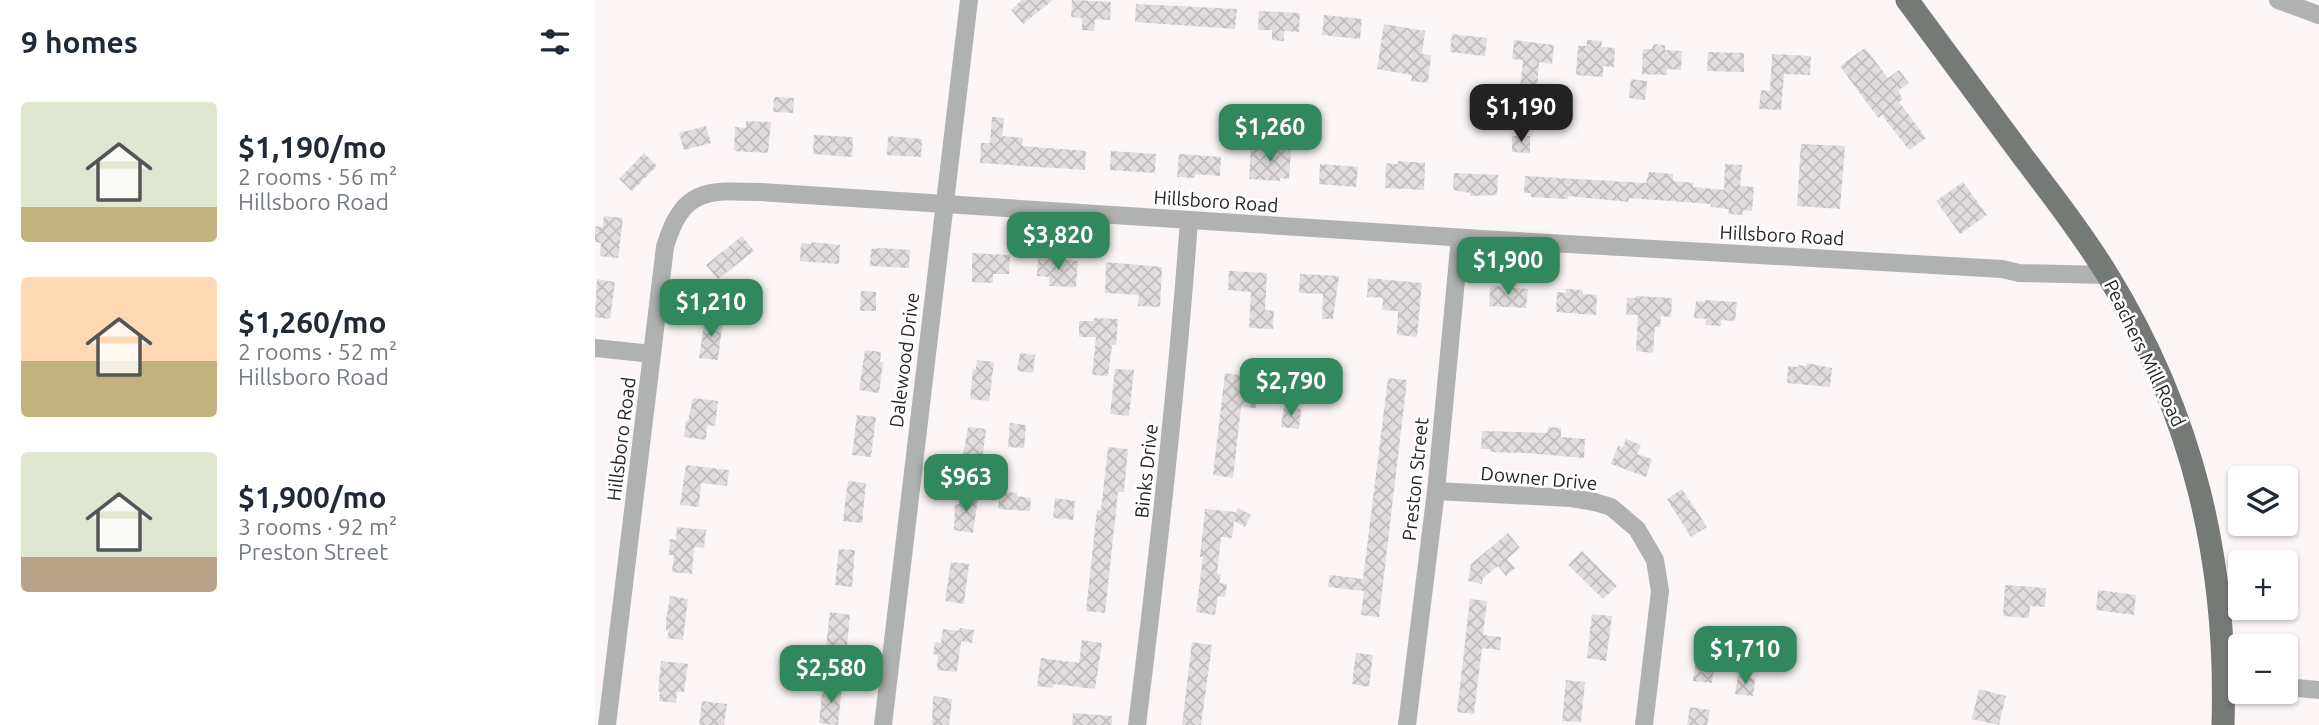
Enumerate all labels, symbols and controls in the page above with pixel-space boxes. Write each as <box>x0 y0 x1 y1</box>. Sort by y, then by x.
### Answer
icon: filters <box>536 23 574 61</box>
text: 9 homes <box>21 25 138 59</box>
pin: $1,190 <box>1464 85 1578 144</box>
text: $1,190 <box>1486 94 1556 119</box>
pin: $1,260 <box>1213 104 1327 164</box>
text: $1,260 <box>1235 114 1305 139</box>
icon: home <box>77 130 161 214</box>
text: $1,190/mo <box>238 130 387 164</box>
text: 2 rooms · 56 m² <box>238 164 397 189</box>
street label: Hillsboro Road <box>1153 186 1279 216</box>
text: Hillsboro Road <box>238 189 389 214</box>
pin: $3,820 <box>1001 212 1115 272</box>
street label: Hillsboro Road <box>1719 221 1845 249</box>
text: $3,820 <box>1023 222 1093 247</box>
pin: $1,900 <box>1451 238 1565 297</box>
text: $1,900 <box>1473 247 1543 272</box>
street label: Peachers Mill Road <box>2100 276 2190 430</box>
pin: $1,210 <box>654 280 768 339</box>
text: $1,210 <box>676 289 746 314</box>
street label: Dalewood Drive <box>885 291 923 429</box>
icon: home <box>77 305 161 389</box>
text: $1,260/mo <box>238 305 387 339</box>
text: 2 rooms · 52 m² <box>238 339 397 364</box>
pin: $2,790 <box>1234 358 1348 418</box>
text: Hillsboro Road <box>238 364 389 389</box>
text: $2,790 <box>1256 368 1326 393</box>
street label: Hillsboro Road <box>602 376 640 502</box>
street label: Preston Street <box>1398 416 1432 542</box>
street label: Binks Drive <box>1130 423 1162 519</box>
pin: $963 <box>925 454 1007 514</box>
street label: Downer Drive <box>1480 462 1598 494</box>
text: $963 <box>940 464 992 489</box>
map controls <box>2228 466 2298 704</box>
button: layers <box>2228 466 2298 536</box>
icon: home <box>77 480 161 564</box>
text: $1,900/mo <box>238 480 387 514</box>
text: 3 rooms · 92 m² <box>238 514 397 539</box>
text: Preston Street <box>238 539 388 564</box>
button: + <box>2228 550 2298 620</box>
pin: $1,710 <box>1688 626 1802 686</box>
button: − <box>2228 634 2298 704</box>
text: $1,710 <box>1710 636 1780 661</box>
pin: $2,580 <box>774 646 888 705</box>
text: $2,580 <box>796 655 866 680</box>

